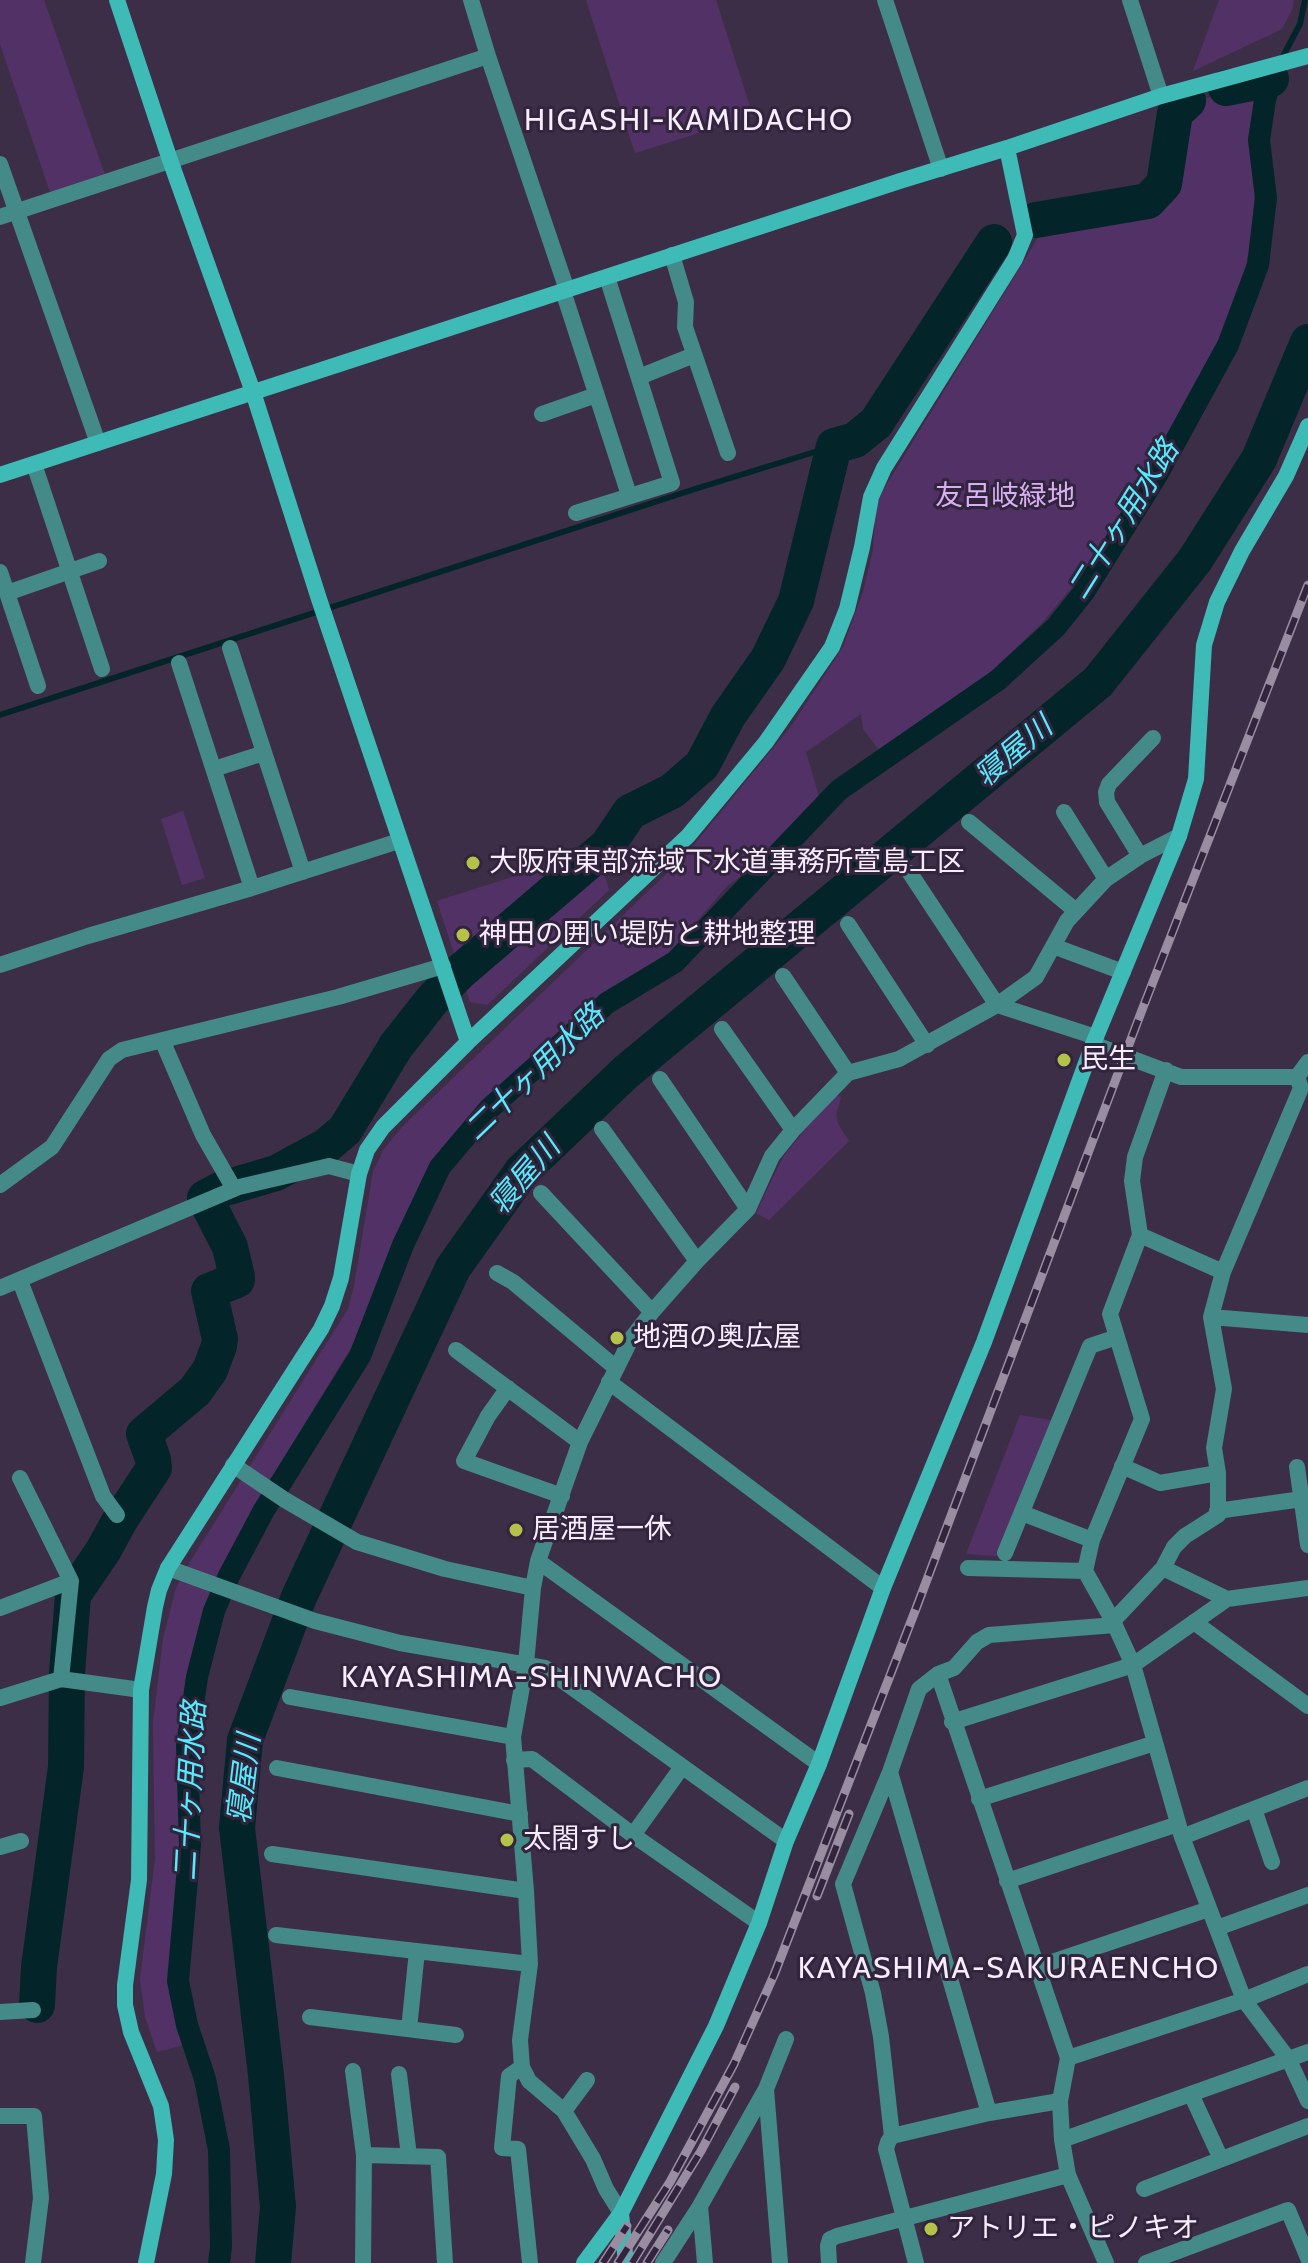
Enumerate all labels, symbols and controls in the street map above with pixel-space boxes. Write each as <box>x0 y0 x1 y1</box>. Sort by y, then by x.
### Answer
district label: HIGASHI-KAMIDACHO <box>524 103 854 139</box>
water label: 二十ヶ用水路 <box>1061 434 1187 606</box>
park label: 友呂岐緑地 <box>935 480 1075 514</box>
water label: 寝屋川 <box>968 709 1060 795</box>
place label: 大阪府東部流域下水道事務所萱島工区 <box>489 846 965 880</box>
marker: 大阪府東部流域下水道事務所萱島工区 <box>464 854 482 872</box>
place label: 神田の囲い堤防と耕地整理 <box>479 918 815 952</box>
marker: 神田の囲い堤防と耕地整理 <box>454 926 472 944</box>
water label: 二十ヶ用水路 <box>458 998 612 1148</box>
place label: 民生 <box>1080 1043 1136 1077</box>
marker: 民生 <box>1055 1051 1073 1069</box>
water label: 寝屋川 <box>482 1130 568 1222</box>
place label: 地酒の奥広屋 <box>633 1321 801 1355</box>
marker: 地酒の奥広屋 <box>608 1329 626 1347</box>
place label: 居酒屋一休 <box>532 1513 672 1547</box>
marker: 居酒屋一休 <box>507 1521 525 1539</box>
district label: KAYASHIMA-SHINWACHO <box>341 1660 723 1696</box>
water label: 二十ヶ用水路 <box>168 1700 214 1882</box>
water label: 寝屋川 <box>222 1732 268 1826</box>
place label: 太閤すし <box>523 1823 635 1857</box>
marker: 太閤すし <box>498 1831 516 1849</box>
district label: KAYASHIMA-SAKURAENCHO <box>798 1951 1220 1987</box>
place label: アトリエ・ピノキオ <box>947 2212 1199 2246</box>
marker: アトリエ・ピノキオ <box>922 2220 940 2238</box>

